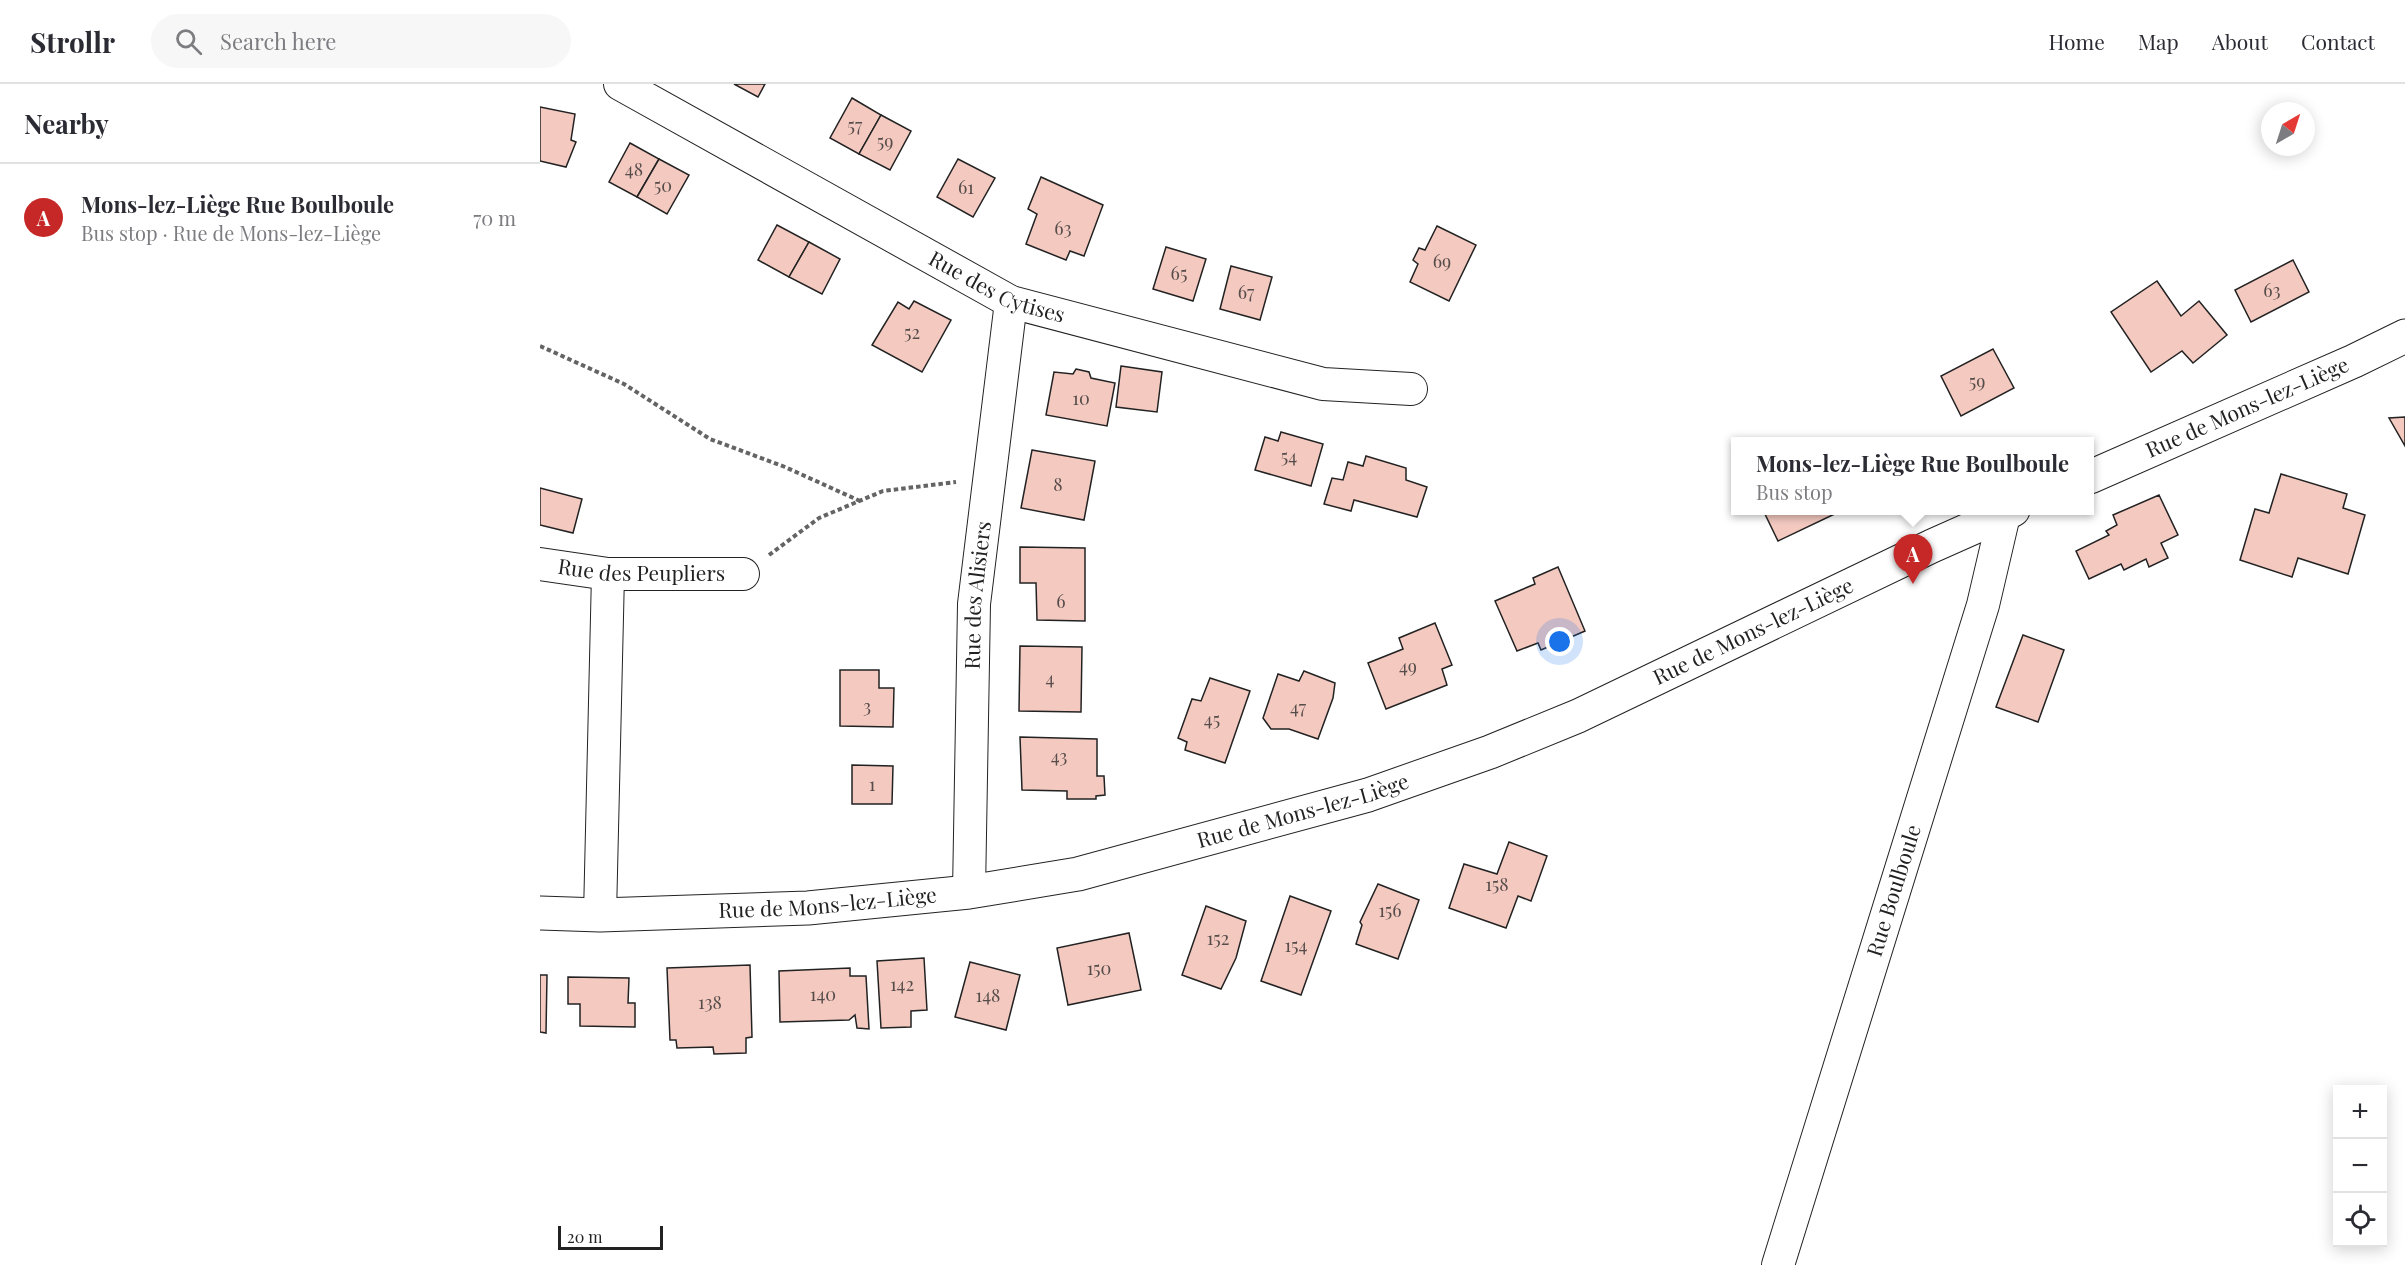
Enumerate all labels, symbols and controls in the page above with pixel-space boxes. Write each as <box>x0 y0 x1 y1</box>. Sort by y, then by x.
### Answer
search box <box>151 14 571 68</box>
text: Strollr <box>30 23 115 60</box>
icon: search <box>172 25 205 58</box>
text: Search here <box>220 26 336 56</box>
text: Home <box>2049 27 2105 55</box>
text: Map <box>2138 27 2179 55</box>
text: About <box>2212 27 2268 55</box>
text: Contact <box>2301 27 2375 55</box>
north arrow <box>2261 102 2315 156</box>
text: Nearby <box>24 106 109 141</box>
house number: 57 <box>848 113 863 137</box>
house number: 59 <box>877 129 893 153</box>
house number: 48 <box>625 157 643 181</box>
house number: 50 <box>654 173 672 197</box>
house number: 61 <box>958 175 974 199</box>
text: Mons-lez-Liège Rue Boulboule <box>81 189 394 219</box>
text: A <box>37 204 50 231</box>
text: 70 m <box>473 204 516 231</box>
house number: 63 <box>1054 216 1072 240</box>
text: Bus stop · Rue de Mons-lez-Liège <box>81 219 381 246</box>
street label: Rue des Cytises <box>925 243 1068 328</box>
house number: 69 <box>1433 249 1451 273</box>
house number: 65 <box>1171 261 1187 285</box>
house number: 63 <box>2263 278 2281 302</box>
house number: 67 <box>1238 280 1255 304</box>
house number: 52 <box>904 320 920 344</box>
street label: Rue de Mons-lez-Liège <box>2141 349 2353 463</box>
house number: 59 <box>1969 369 1985 393</box>
house number: 10 <box>1072 386 1090 410</box>
popup <box>1731 437 2094 515</box>
house number: 54 <box>1281 444 1297 468</box>
text: Mons-lez-Liège Rue Boulboule <box>1756 448 2069 478</box>
house number: 8 <box>1053 472 1063 496</box>
text: Bus stop <box>1756 478 1833 505</box>
street label: Rue des Alisiers <box>957 519 996 670</box>
pin: A <box>1894 534 1932 584</box>
street label: Rue des Peupliers <box>556 551 725 586</box>
street label: Rue de Mons-lez-Liège <box>1648 570 1857 690</box>
house number: 6 <box>1056 589 1066 613</box>
your location <box>1545 627 1574 656</box>
house number: 49 <box>1399 654 1417 678</box>
house number: 4 <box>1046 666 1055 690</box>
house number: 3 <box>863 694 871 718</box>
house number: 47 <box>1290 695 1307 719</box>
house number: 45 <box>1204 707 1220 731</box>
house number: 43 <box>1051 744 1067 768</box>
street label: Rue de Mons-lez-Liège <box>1194 766 1412 853</box>
house number: 1 <box>869 772 876 796</box>
street label: Rue Boulboule <box>1859 821 1926 959</box>
house number: 158 <box>1485 872 1509 896</box>
street label: Rue de Mons-lez-Liège <box>718 879 938 923</box>
house number: 156 <box>1378 898 1402 922</box>
house number: 152 <box>1207 926 1229 950</box>
house number: 154 <box>1285 933 1308 957</box>
house number: 150 <box>1087 956 1111 980</box>
house number: 142 <box>890 972 914 996</box>
house number: 140 <box>810 982 836 1006</box>
house number: 148 <box>976 983 1000 1007</box>
house number: 138 <box>698 990 722 1014</box>
map controls <box>2333 1085 2387 1247</box>
button: + <box>2333 1085 2387 1139</box>
button: − <box>2333 1139 2387 1193</box>
button: locate <box>2333 1193 2387 1247</box>
scale bar <box>558 1223 663 1250</box>
text: 20 m <box>567 1226 602 1247</box>

